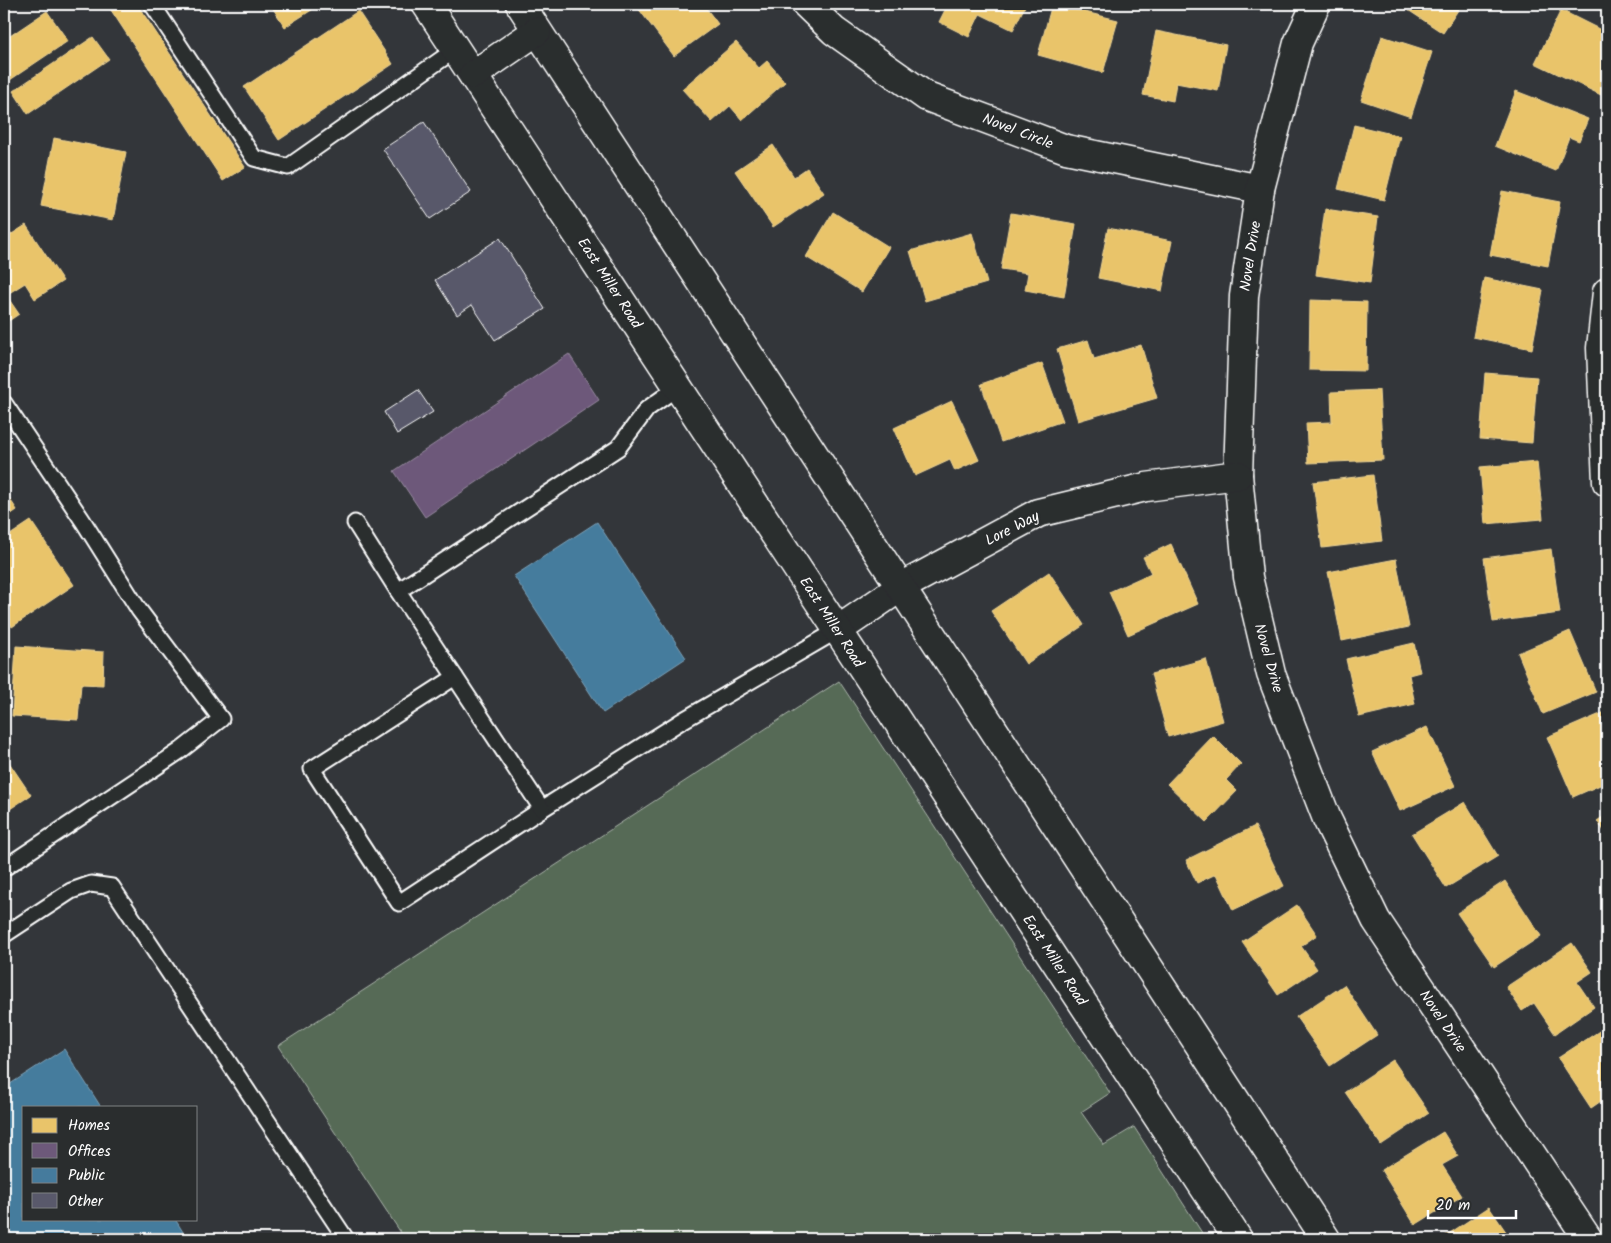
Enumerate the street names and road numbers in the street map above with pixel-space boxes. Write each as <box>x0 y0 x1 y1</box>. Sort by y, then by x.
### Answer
street label: Novel Circle <box>979 107 1057 157</box>
street label: Novel Drive <box>1234 219 1268 293</box>
street label: East Miller Road <box>571 233 648 334</box>
street label: Lore Way <box>981 504 1045 553</box>
street label: East Miller Road <box>793 572 870 673</box>
street label: Novel Drive <box>1247 621 1289 696</box>
street label: East Miller Road <box>1016 910 1093 1011</box>
street label: Novel Drive <box>1412 985 1472 1058</box>

